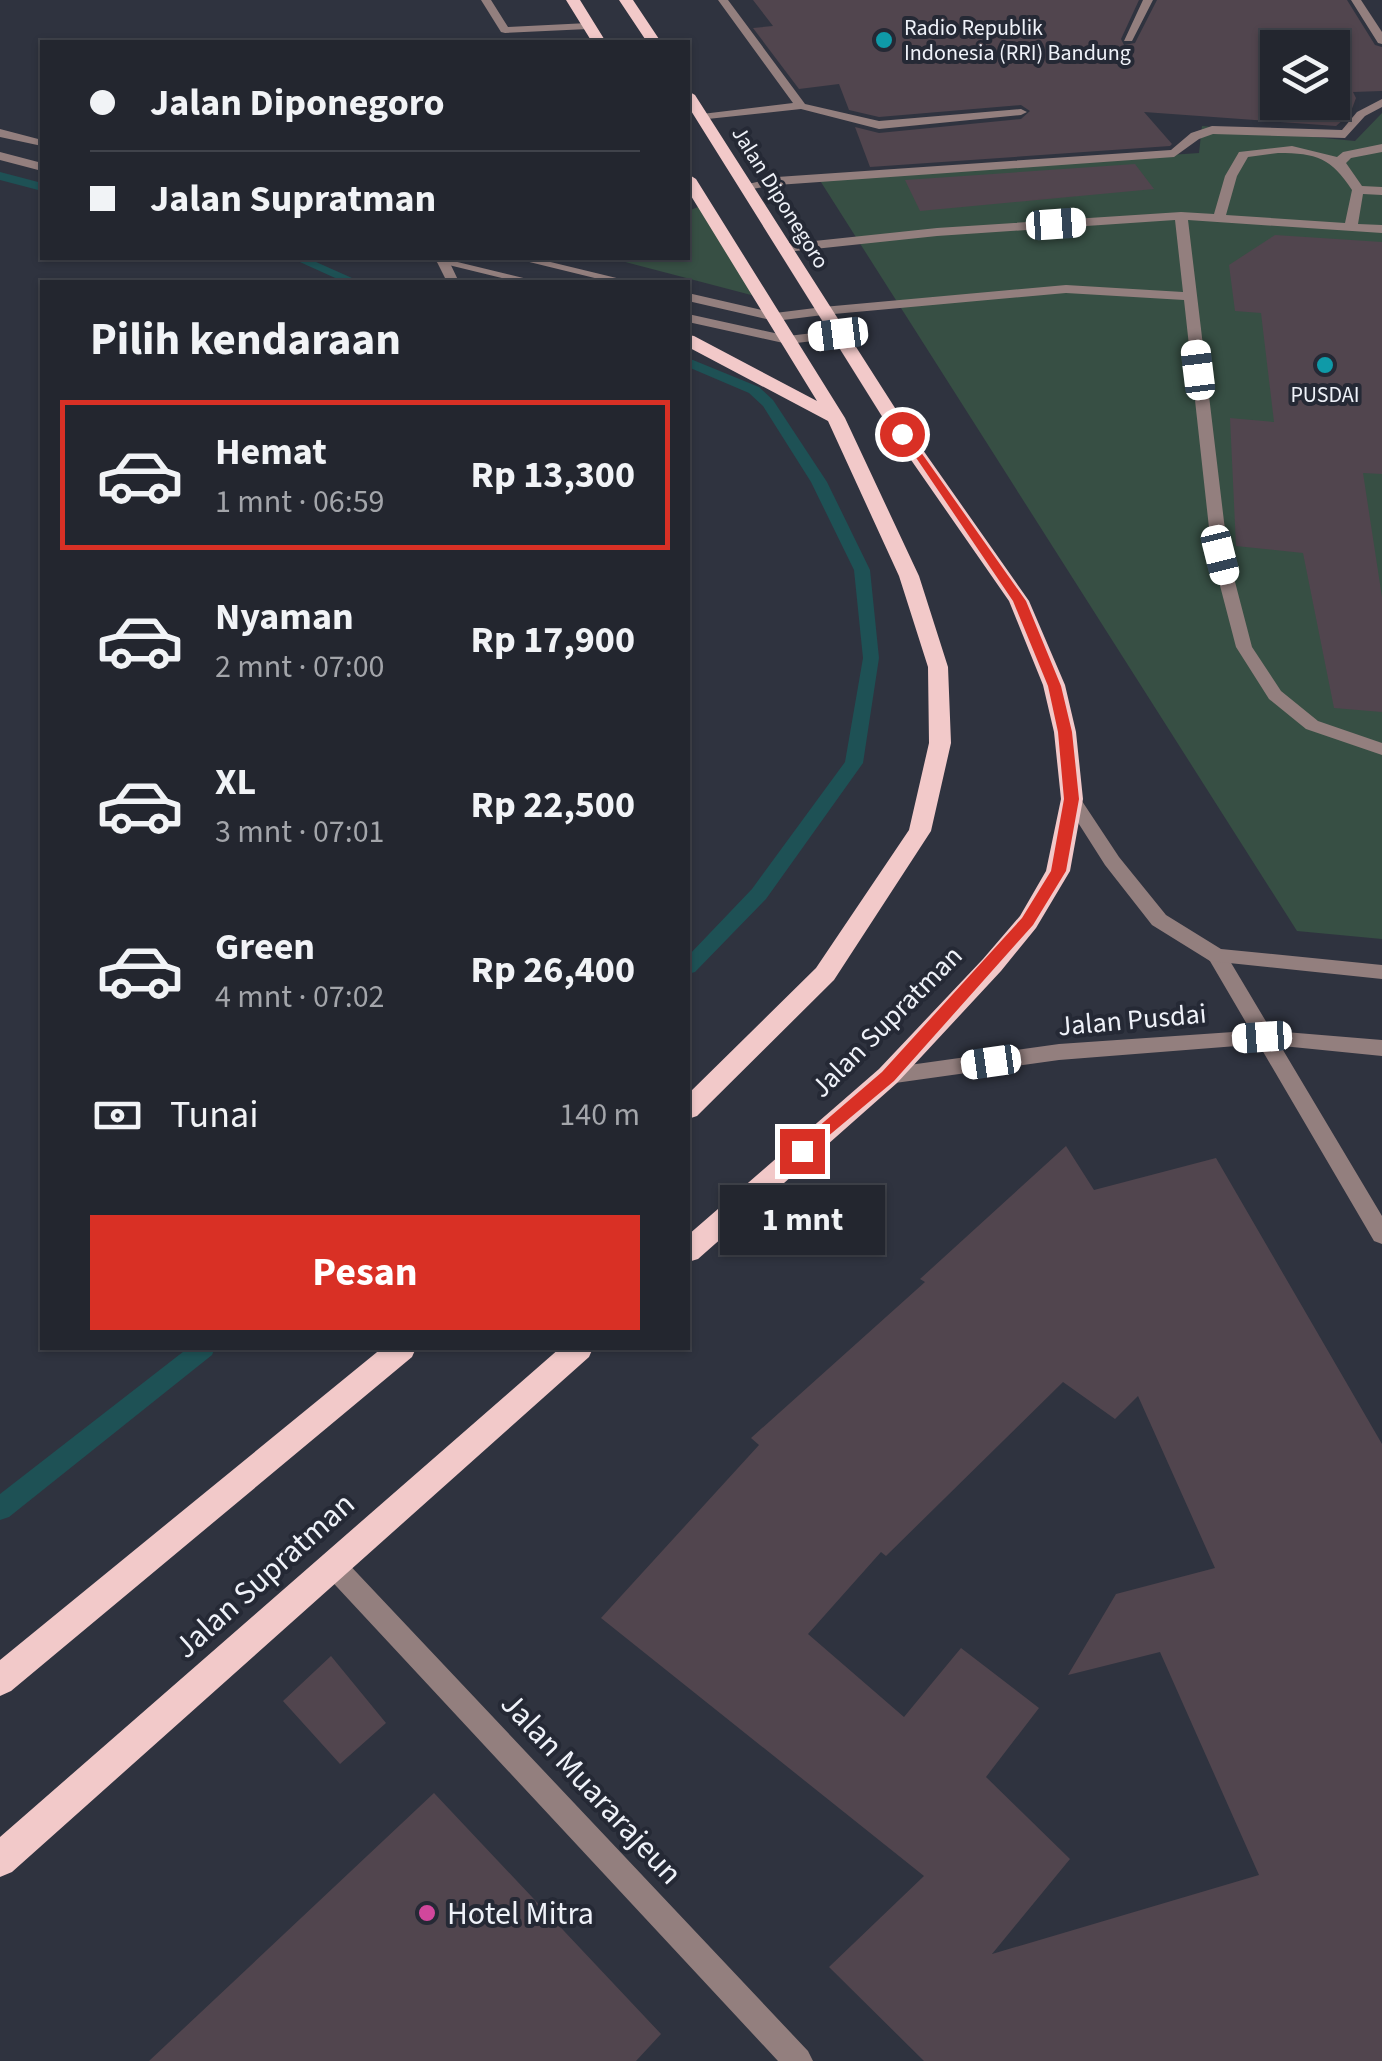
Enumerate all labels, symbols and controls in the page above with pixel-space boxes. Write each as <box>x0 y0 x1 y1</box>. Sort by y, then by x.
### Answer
place label: Radio Republik Indonesia (RRI) Bandung <box>904 12 1131 69</box>
marker: Radio Republik Indonesia (RRI) Bandung <box>873 29 895 51</box>
map controls <box>1260 30 1350 120</box>
button: layers <box>1260 30 1350 120</box>
text: Jalan Diponegoro <box>150 76 445 130</box>
street label: Jalan Diponegoro <box>723 120 837 275</box>
text: Jalan Supratman <box>150 172 436 226</box>
car <box>1025 207 1087 241</box>
text: Pilih kendaraan <box>90 308 401 372</box>
car <box>806 315 870 353</box>
car <box>1179 338 1217 402</box>
marker: PUSDAI <box>1314 354 1336 376</box>
place label: PUSDAI <box>1290 379 1360 411</box>
route start <box>880 412 925 457</box>
text: Hemat <box>215 425 327 479</box>
icon: car <box>95 430 185 520</box>
text: Rp 13,300 <box>471 448 635 502</box>
text: 1 mnt · 06:59 <box>215 479 385 525</box>
car <box>1198 522 1242 588</box>
text: Nyaman <box>215 590 354 644</box>
icon: car <box>95 595 185 685</box>
text: Rp 17,900 <box>471 613 635 667</box>
text: 2 mnt · 07:00 <box>215 644 385 690</box>
text: XL <box>215 755 256 809</box>
icon: car <box>95 760 185 850</box>
text: Rp 22,500 <box>471 778 635 832</box>
text: 3 mnt · 07:01 <box>215 809 385 855</box>
text: Green <box>215 920 315 974</box>
icon: car <box>95 925 185 1015</box>
street label: Jalan Supratman <box>802 937 972 1107</box>
text: Rp 26,400 <box>471 943 635 997</box>
text: 4 mnt · 07:02 <box>215 974 385 1020</box>
street label: Jalan Pusdai <box>1056 994 1208 1046</box>
car <box>1231 1020 1293 1054</box>
car <box>959 1043 1023 1081</box>
icon: cash <box>90 1088 145 1143</box>
text: Tunai <box>170 1088 259 1142</box>
text: 140 m <box>559 1092 640 1138</box>
route end <box>780 1129 825 1174</box>
callout: 1 mnt <box>720 1186 884 1256</box>
text: 1 mnt <box>762 1197 843 1243</box>
button: Pesan <box>90 1215 640 1330</box>
street label: Jalan Supratman <box>164 1482 365 1669</box>
street label: Jalan Muararajeun <box>490 1682 693 1895</box>
place label: Hotel Mitra <box>447 1891 594 1937</box>
marker: Hotel Mitra <box>416 1902 438 1924</box>

